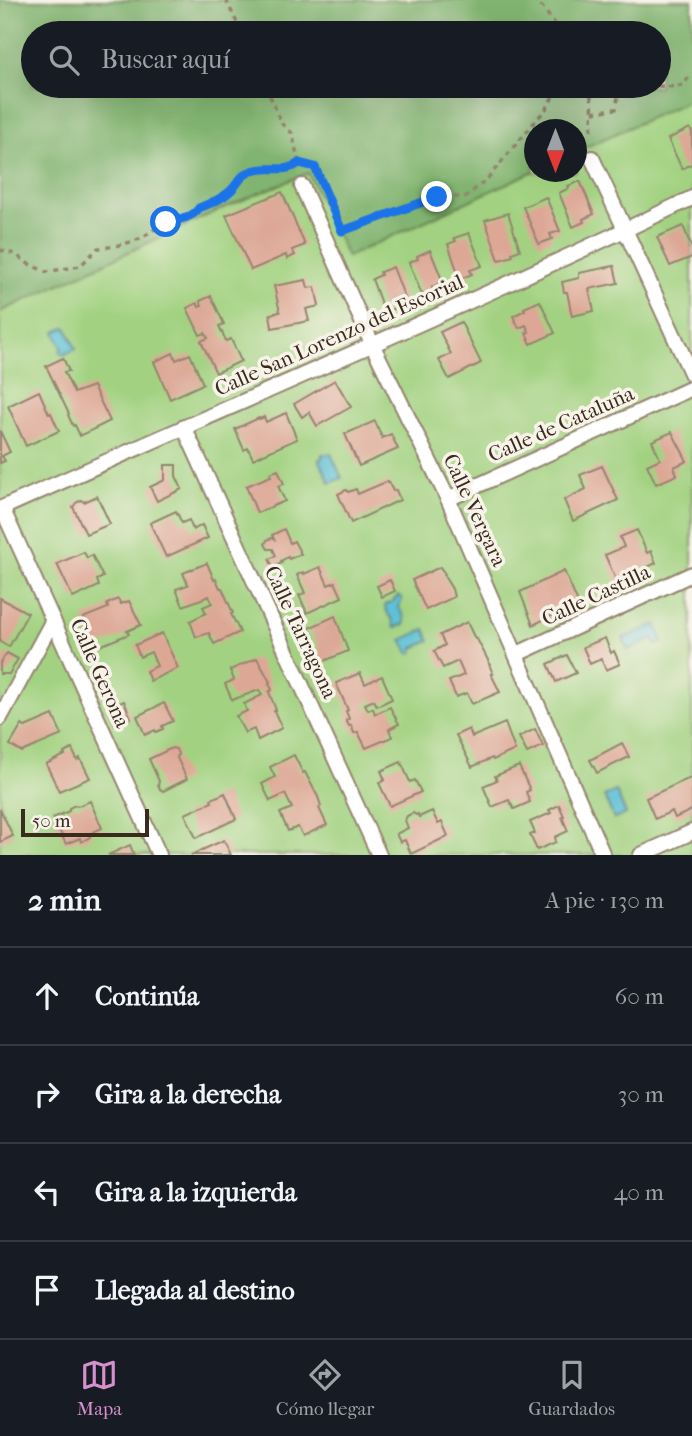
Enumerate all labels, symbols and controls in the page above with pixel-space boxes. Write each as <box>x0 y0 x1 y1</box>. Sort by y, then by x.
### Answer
search box <box>21 21 671 98</box>
icon: search <box>45 41 83 79</box>
text: Buscar aquí <box>101 44 230 75</box>
north arrow <box>524 119 587 182</box>
route end <box>421 181 452 212</box>
route start <box>150 206 181 237</box>
street label: Calle San Lorenzo del Escorial <box>211 269 467 401</box>
street label: Calle de Cataluña <box>484 381 638 467</box>
street label: Calle Vergara <box>438 450 512 570</box>
street label: Calle Castilla <box>538 559 654 631</box>
street label: Calle Tarragona <box>260 562 342 702</box>
street label: Calle Gerona <box>65 615 135 731</box>
scale bar <box>21 806 149 838</box>
text: 50 m <box>32 810 71 832</box>
text: 2 min <box>28 883 101 918</box>
text: A pie · 130 m <box>545 887 664 914</box>
icon: ahead <box>28 977 66 1015</box>
text: Continúa <box>95 981 199 1012</box>
text: 60 m <box>615 983 664 1010</box>
icon: right <box>28 1075 66 1113</box>
text: Gira a la derecha <box>95 1079 281 1110</box>
text: 30 m <box>618 1081 664 1108</box>
icon: left <box>28 1173 66 1211</box>
text: Gira a la izquierda <box>95 1177 297 1208</box>
text: 40 m <box>614 1179 664 1206</box>
icon: arrive <box>28 1271 66 1309</box>
text: Llegada al destino <box>95 1275 295 1306</box>
tab: Mapa <box>77 1356 122 1420</box>
tab: Cómo llegar <box>276 1356 374 1420</box>
tab: Guardados <box>528 1356 615 1420</box>

